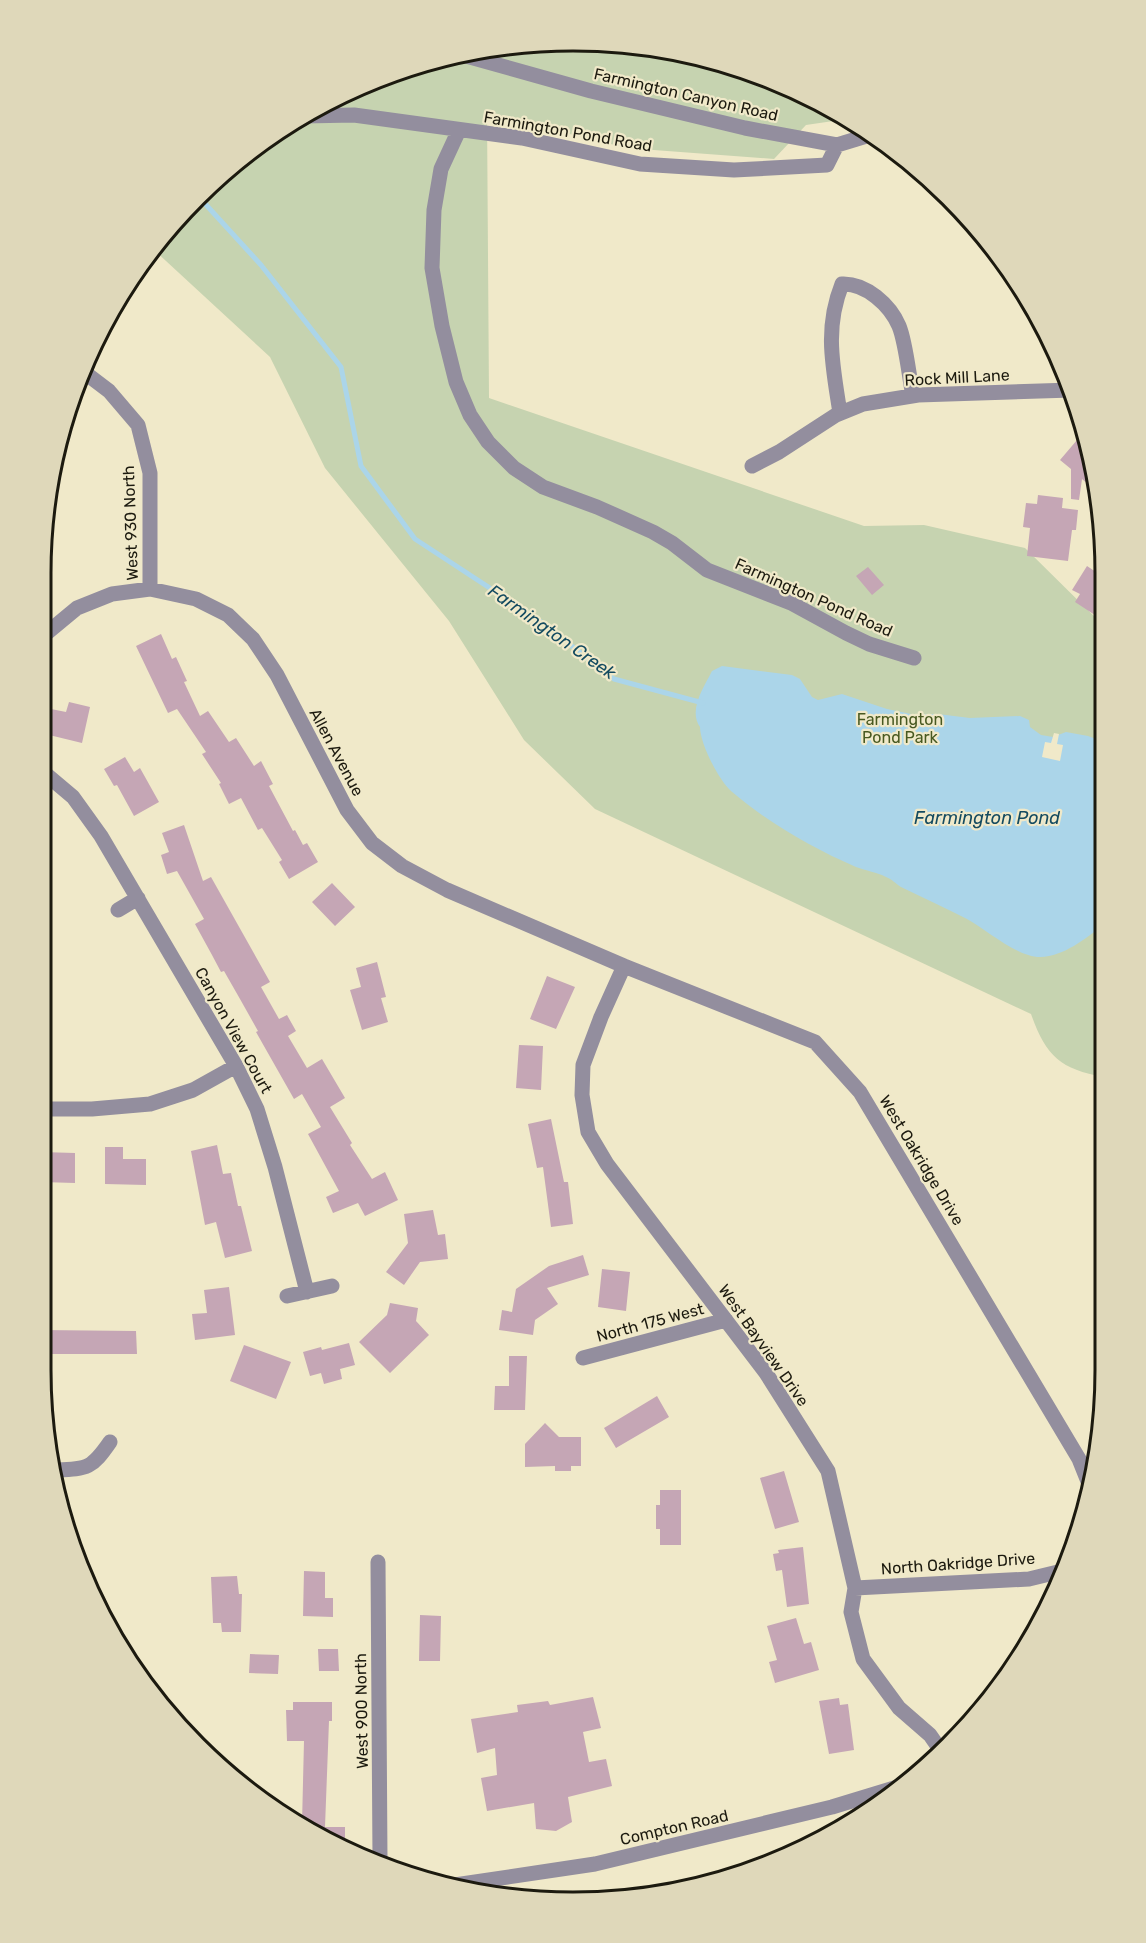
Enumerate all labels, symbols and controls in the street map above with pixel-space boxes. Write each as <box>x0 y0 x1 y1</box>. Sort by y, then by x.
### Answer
street label: Farmington Canyon Road <box>592 64 780 125</box>
street label: Farmington Pond Road <box>482 107 654 156</box>
street label: Rock Mill Lane <box>904 365 1010 390</box>
street label: West 930 North <box>119 465 142 581</box>
street label: Farmington Pond Road <box>732 554 896 641</box>
water label: Farmington Creek <box>484 580 621 685</box>
street label: Allen Avenue <box>305 705 368 799</box>
park label: Farmington Pond Park <box>857 710 943 747</box>
water label: Farmington Pond <box>914 807 1060 829</box>
street label: Canyon View Court <box>191 964 276 1097</box>
street label: West Oakridge Drive <box>875 1092 968 1229</box>
street label: West Bayview Drive <box>714 1281 813 1410</box>
street label: North 175 West <box>594 1299 706 1346</box>
street label: North Oakridge Drive <box>880 1549 1036 1578</box>
street label: West 900 North <box>351 1653 372 1769</box>
street label: Compton Road <box>618 1806 730 1849</box>

